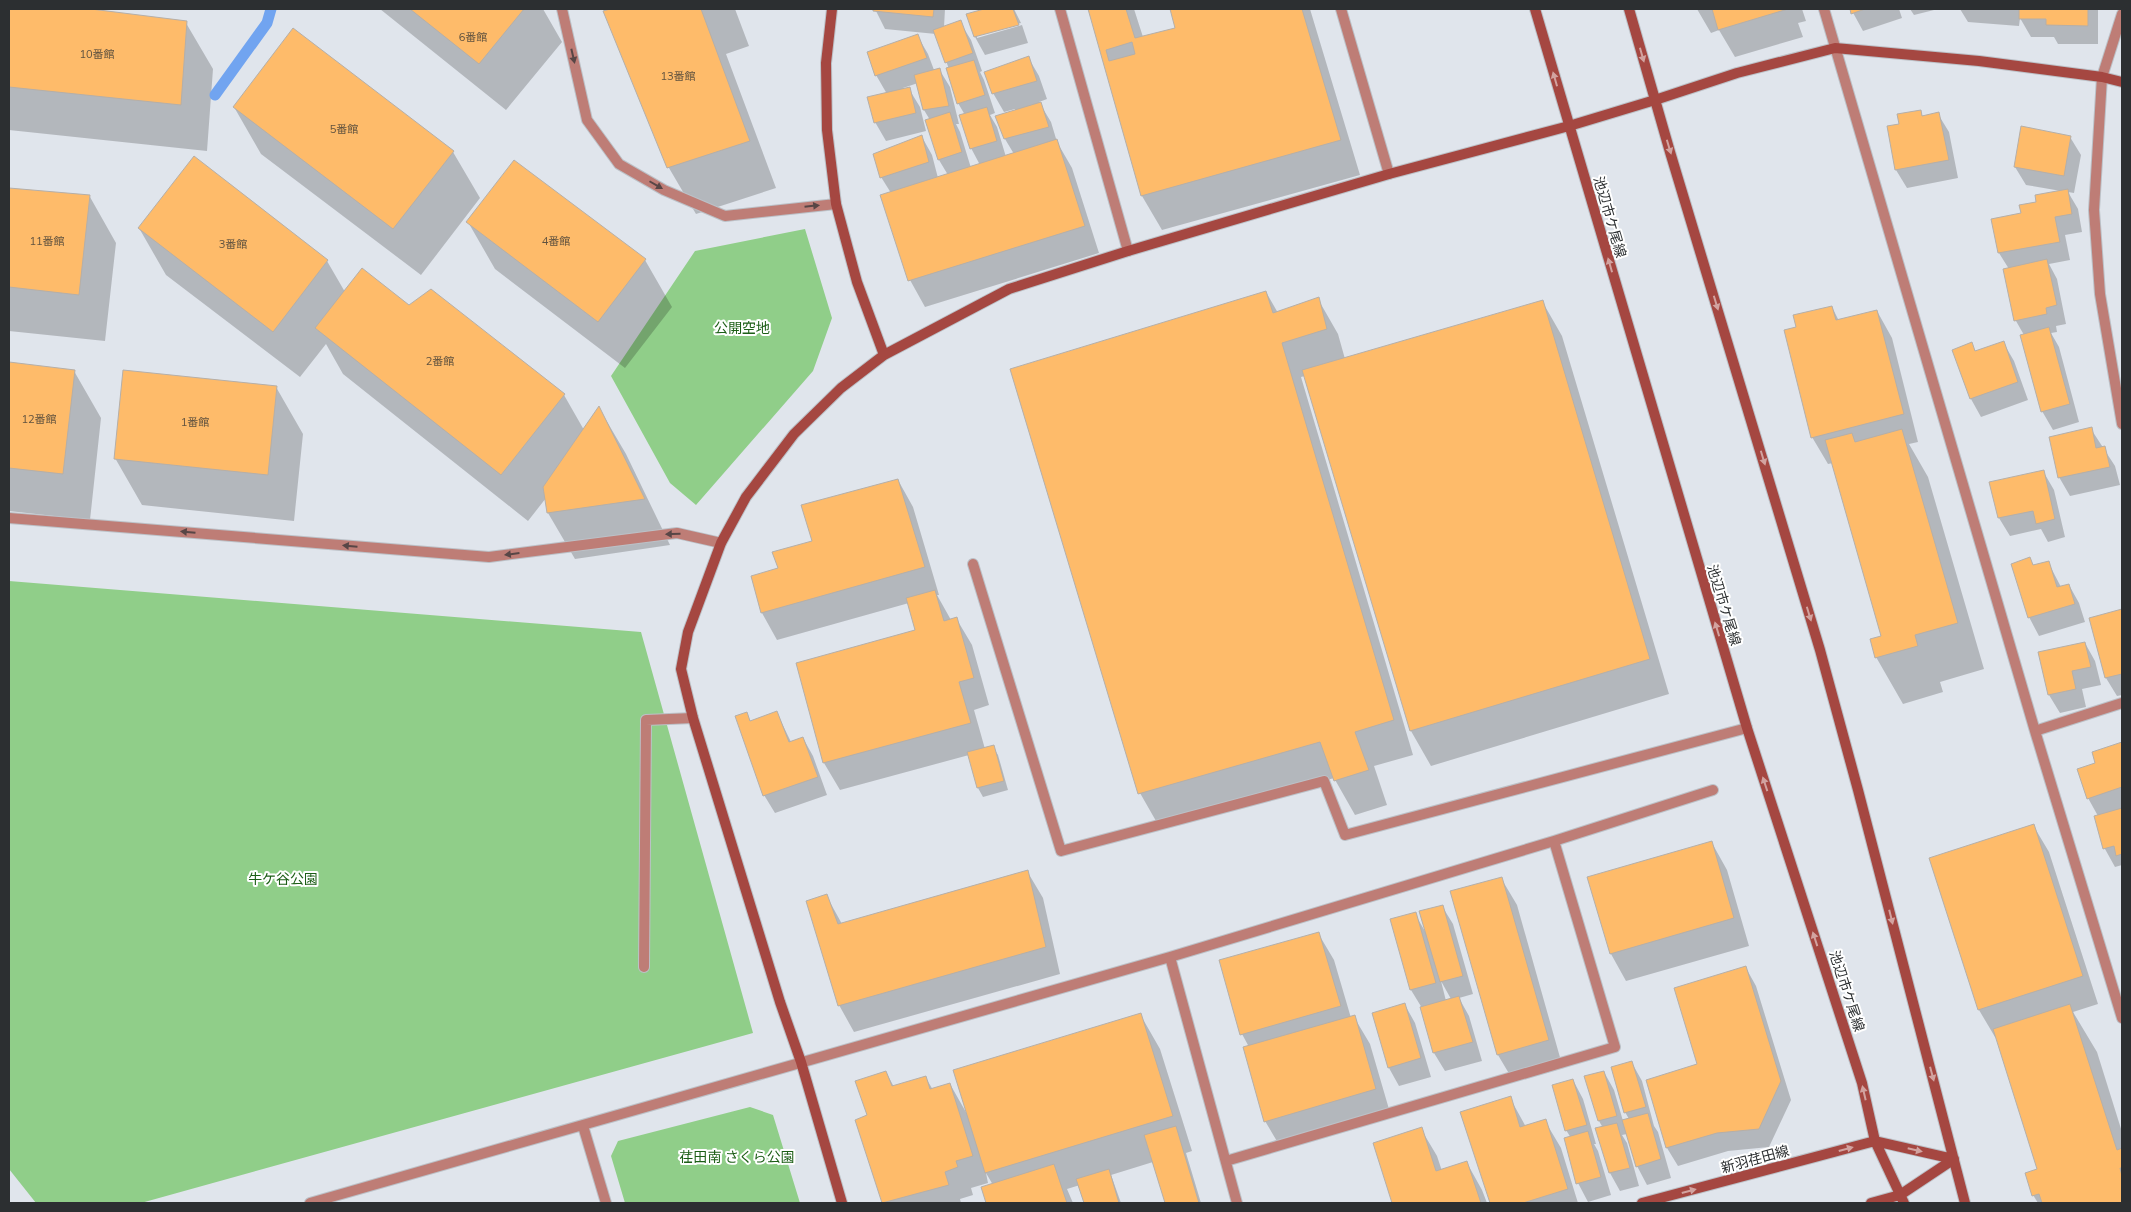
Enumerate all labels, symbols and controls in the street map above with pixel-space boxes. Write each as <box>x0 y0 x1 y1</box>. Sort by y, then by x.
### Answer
house number: 6番館 <box>459 30 487 44</box>
house number: 10番館 <box>79 47 115 61</box>
one-way arrow <box>1638 47 1646 62</box>
one-way arrow <box>569 49 577 64</box>
house number: 13番館 <box>660 69 696 83</box>
one-way arrow <box>1551 72 1559 87</box>
house number: 5番館 <box>330 122 358 136</box>
one-way arrow <box>1665 140 1673 155</box>
street label: 池辺市ケ尾線 <box>1590 174 1630 260</box>
one-way arrow <box>650 181 663 190</box>
one-way arrow <box>804 202 820 210</box>
house number: 11番館 <box>29 234 65 248</box>
house number: 4番館 <box>542 234 570 248</box>
house number: 3番館 <box>219 237 247 251</box>
one-way arrow <box>1605 258 1613 273</box>
one-way arrow <box>1712 295 1720 310</box>
park label: 公開空地 <box>714 319 770 337</box>
house number: 2番館 <box>426 354 454 368</box>
house number: 12番館 <box>21 412 57 426</box>
house number: 1番館 <box>181 415 209 429</box>
one-way arrow <box>1759 451 1767 466</box>
one-way arrow <box>180 528 196 536</box>
one-way arrow <box>665 530 681 538</box>
one-way arrow <box>342 541 358 549</box>
one-way arrow <box>504 550 520 558</box>
street label: 池辺市ケ尾線 <box>1703 562 1745 648</box>
one-way arrow <box>1806 607 1814 622</box>
one-way arrow <box>1713 621 1721 636</box>
one-way arrow <box>1761 776 1769 791</box>
park label: 牛ケ谷公園 <box>248 870 318 888</box>
one-way arrow <box>1887 909 1895 924</box>
one-way arrow <box>1811 931 1819 946</box>
street label: 池辺市ケ尾線 <box>1825 948 1869 1034</box>
one-way arrow <box>1928 1067 1936 1082</box>
one-way arrow <box>1860 1086 1868 1101</box>
street label: 新羽荏田線 <box>1719 1141 1791 1177</box>
one-way arrow <box>1838 1145 1853 1153</box>
one-way arrow <box>1907 1146 1922 1154</box>
park label: 荏田南 さくら公園 <box>679 1148 795 1166</box>
one-way arrow <box>1681 1187 1696 1195</box>

